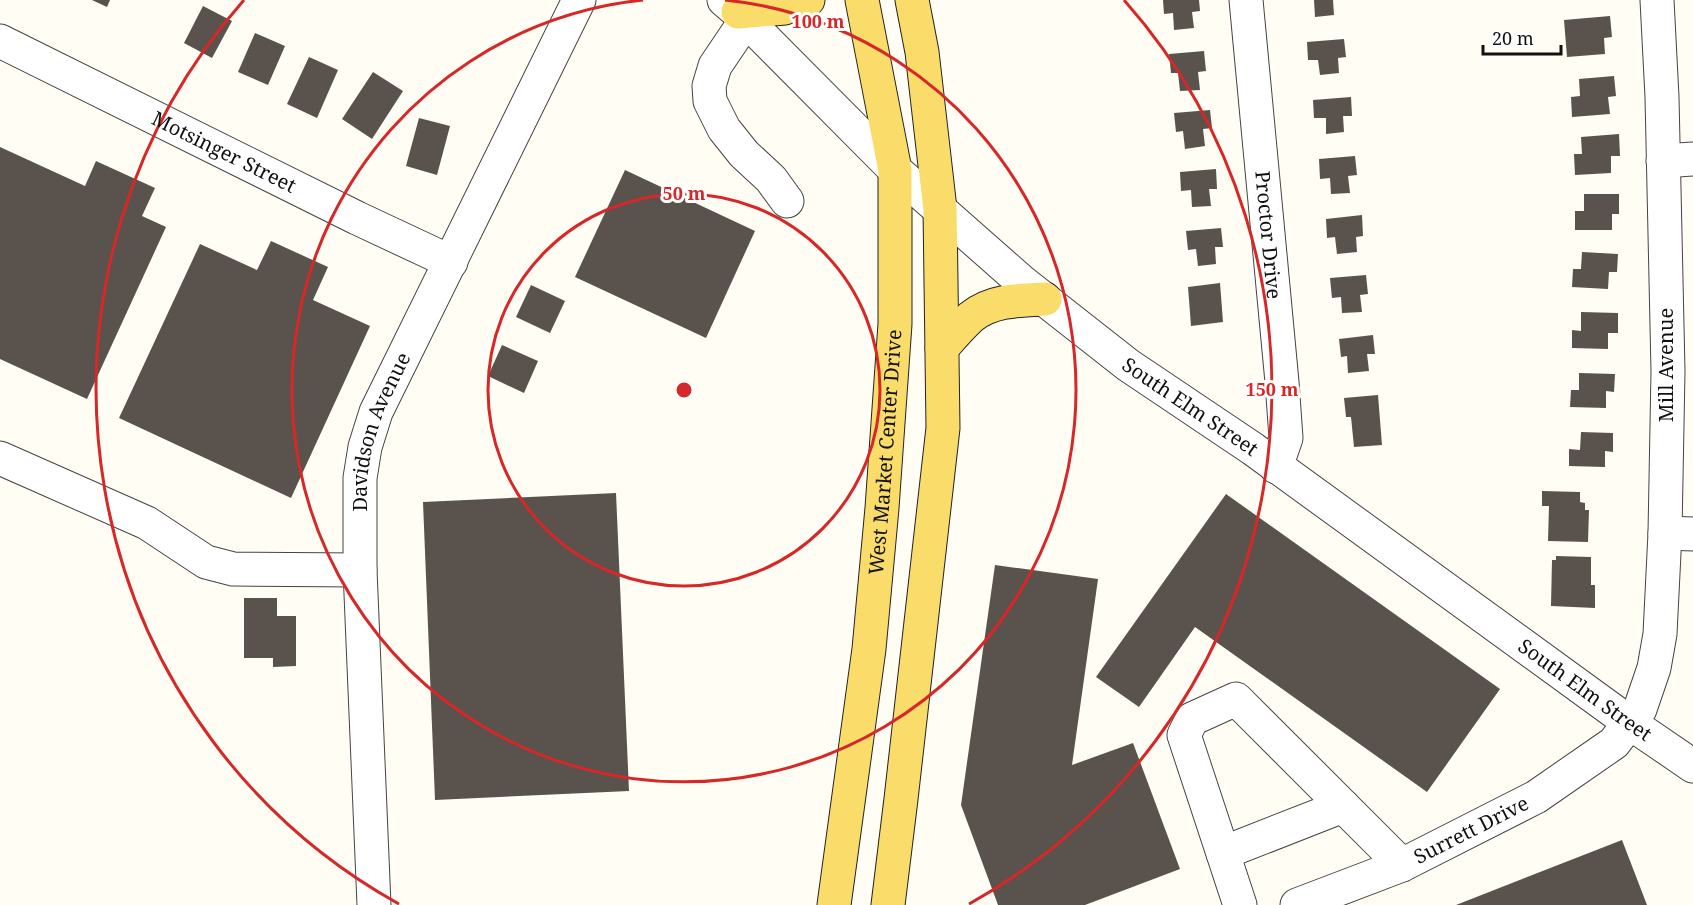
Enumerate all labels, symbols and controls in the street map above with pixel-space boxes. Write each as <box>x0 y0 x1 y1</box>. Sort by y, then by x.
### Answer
text: 100 m <box>792 9 845 33</box>
scale bar <box>1483 18 1561 56</box>
text: 20 m <box>1492 26 1534 50</box>
street label: Motsinger Street <box>148 105 301 199</box>
street label: Proctor Drive <box>1249 170 1288 300</box>
text: 50 m <box>663 181 706 205</box>
street label: Mill Avenue <box>1652 308 1679 422</box>
street label: West Market Center Drive <box>862 328 908 576</box>
street label: Davidson Avenue <box>346 348 416 511</box>
street label: South Elm Street <box>1117 351 1264 462</box>
text: 150 m <box>1246 377 1299 401</box>
centre of rings <box>674 380 694 400</box>
street label: South Elm Street <box>1513 632 1657 747</box>
street label: Surrett Drive <box>1409 789 1533 870</box>

